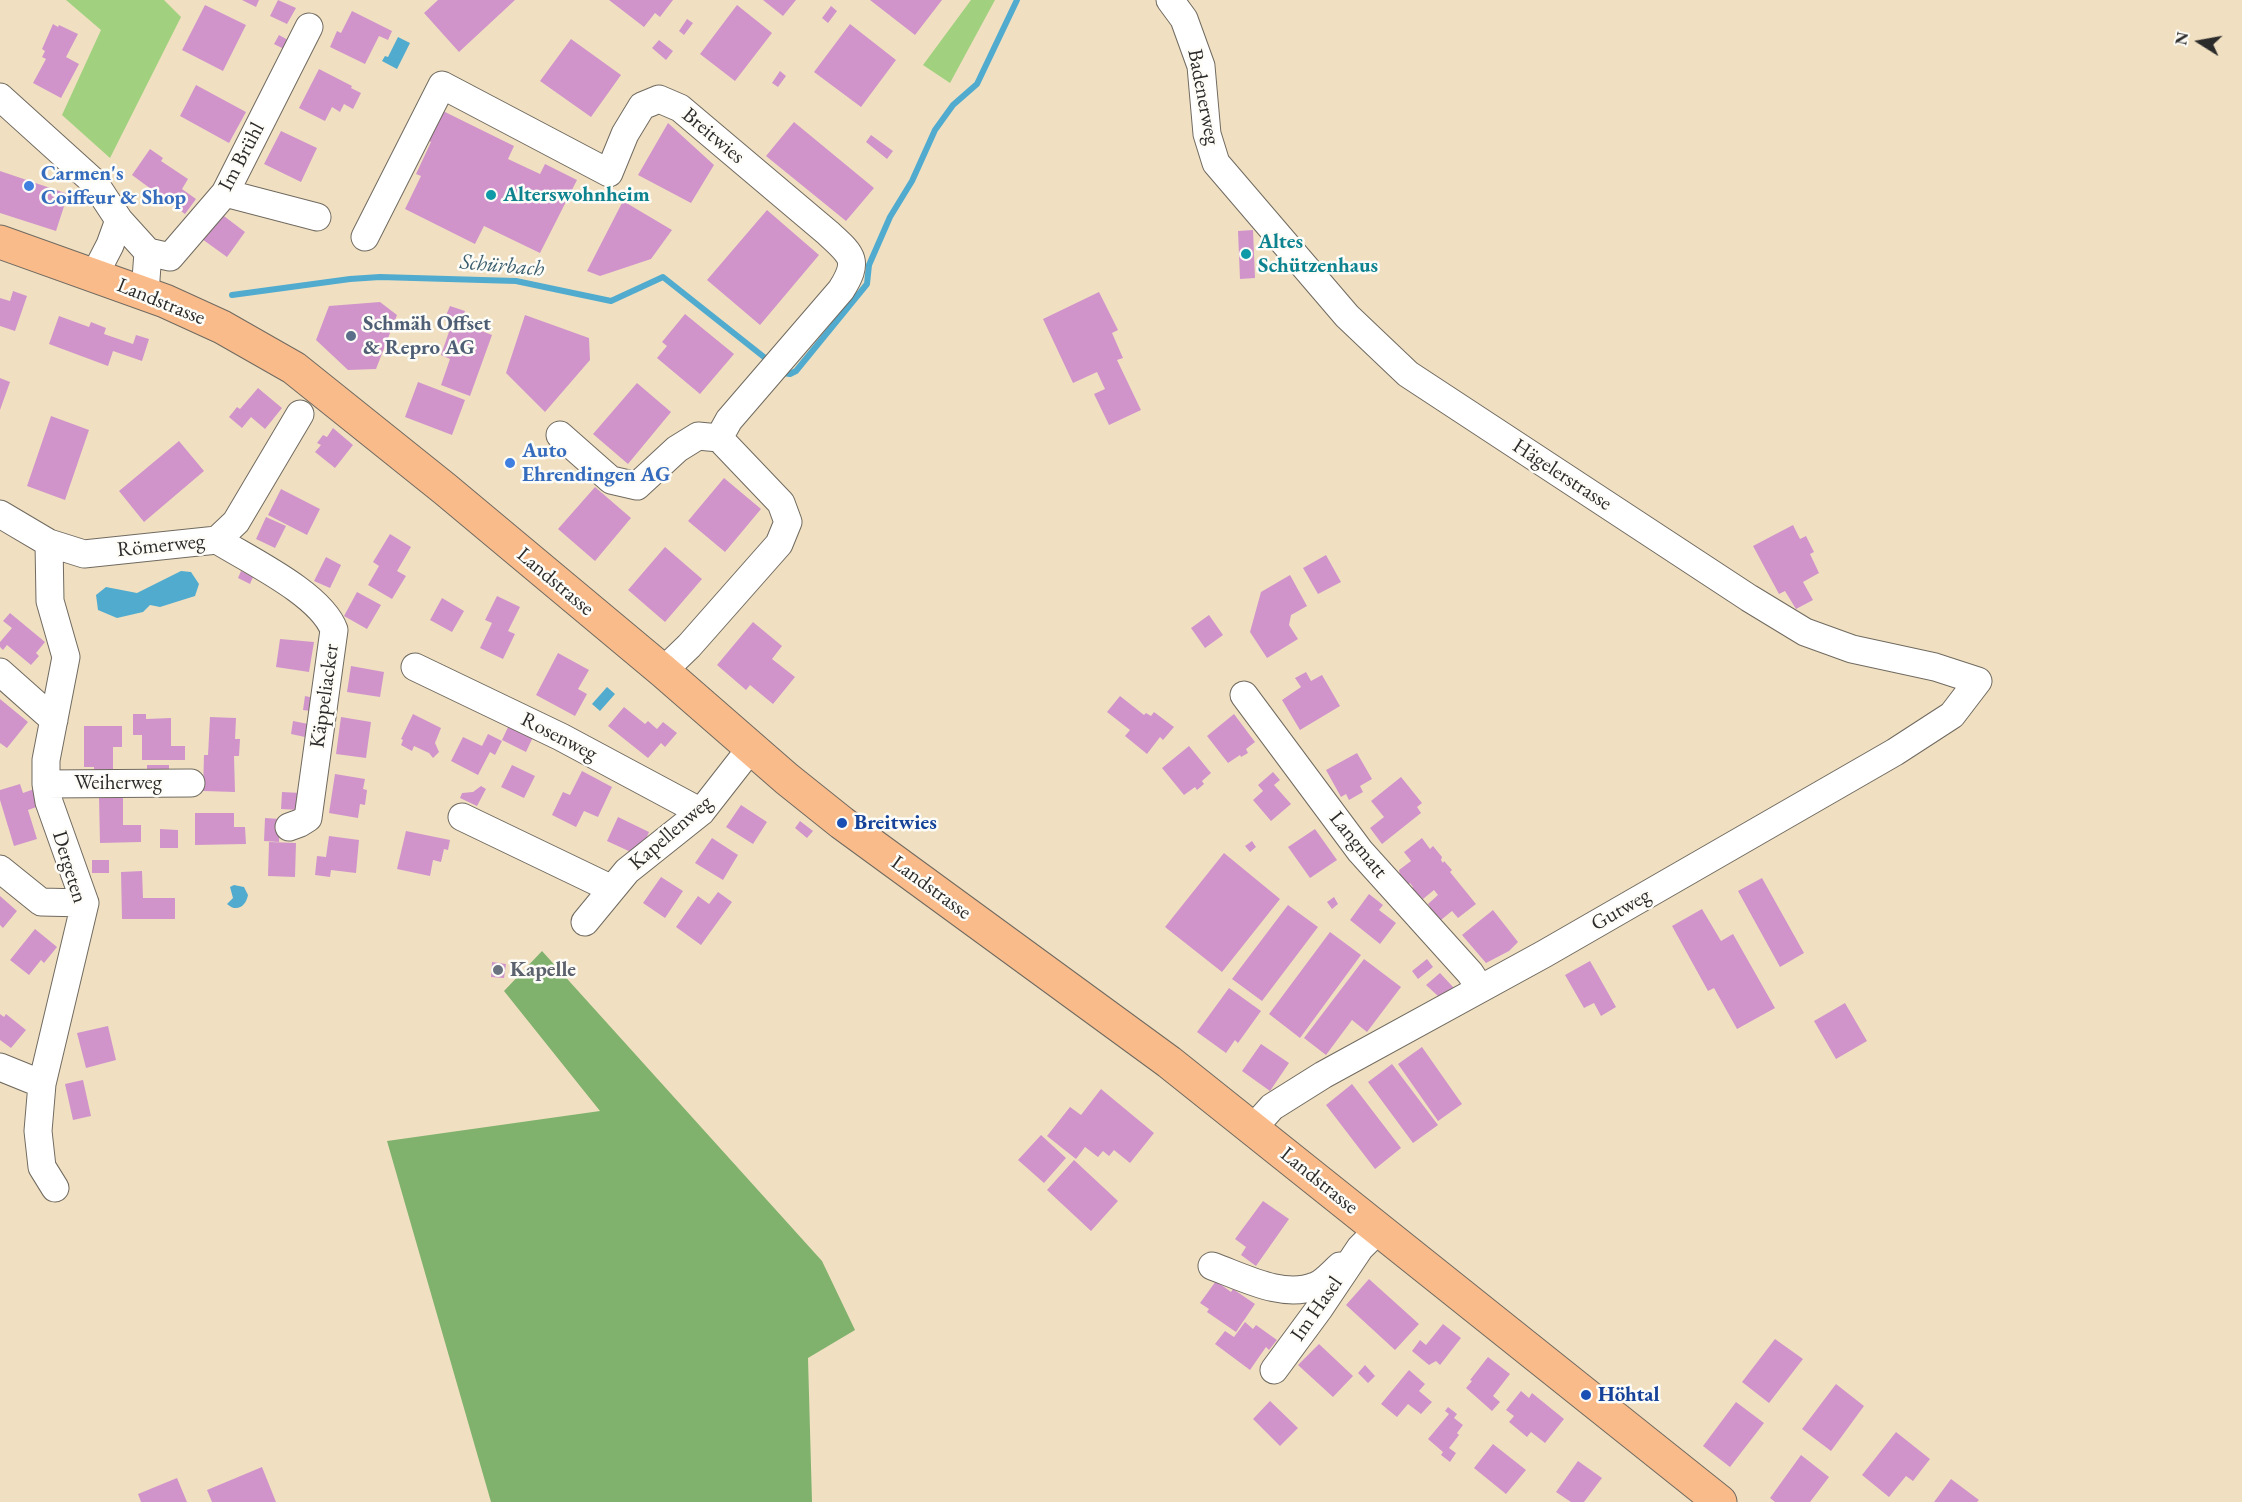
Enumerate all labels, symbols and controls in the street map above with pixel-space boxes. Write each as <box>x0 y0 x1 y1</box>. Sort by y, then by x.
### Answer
north arrow <box>2170 12 2230 72</box>
text: N <box>2170 30 2193 47</box>
street label: Badenerweg <box>1181 47 1225 147</box>
street label: Breitwies <box>677 103 749 169</box>
street label: Im Brühl <box>214 118 270 196</box>
place label: Carmen's Coiffeur & Shop <box>41 161 186 211</box>
marker: Carmen's Coiffeur & Shop <box>22 179 36 193</box>
place label: Alterswohnheim <box>503 182 650 208</box>
marker: Alterswohnheim <box>484 188 498 202</box>
place label: Altes Schützenhaus <box>1258 229 1378 279</box>
marker: Altes Schützenhaus <box>1239 247 1253 261</box>
water label: Schürbach <box>459 249 545 283</box>
street label: Landstrasse <box>113 273 209 331</box>
place label: Schmäh Offset & Repro AG <box>363 311 491 361</box>
marker: Schmäh Offset & Repro AG <box>344 329 358 343</box>
street label: Hägelerstrasse <box>1508 434 1616 516</box>
place label: Auto Ehrendingen AG <box>522 438 670 488</box>
marker: Auto Ehrendingen AG <box>503 456 517 470</box>
street label: Römerweg <box>116 529 206 563</box>
street label: Landstrasse <box>511 542 599 622</box>
street label: Käppeliacker <box>305 642 345 750</box>
street label: Rosenweg <box>517 707 601 767</box>
street label: Weiherweg <box>74 770 162 796</box>
street label: Kapellenweg <box>624 790 718 876</box>
street label: Langmatt <box>1323 806 1393 884</box>
place label: Breitwies <box>854 810 937 836</box>
marker: Breitwies <box>835 816 849 830</box>
street label: Dergeten <box>46 828 92 906</box>
street label: Landstrasse <box>886 851 976 925</box>
street label: Gutweg <box>1587 883 1655 937</box>
place label: Kapelle <box>510 957 576 983</box>
marker: Kapelle <box>491 963 505 977</box>
street label: Landstrasse <box>1275 1142 1363 1220</box>
street label: Im Hasel <box>1286 1272 1348 1346</box>
place label: Höhtal <box>1598 1382 1660 1408</box>
marker: Höhtal <box>1579 1388 1593 1402</box>

